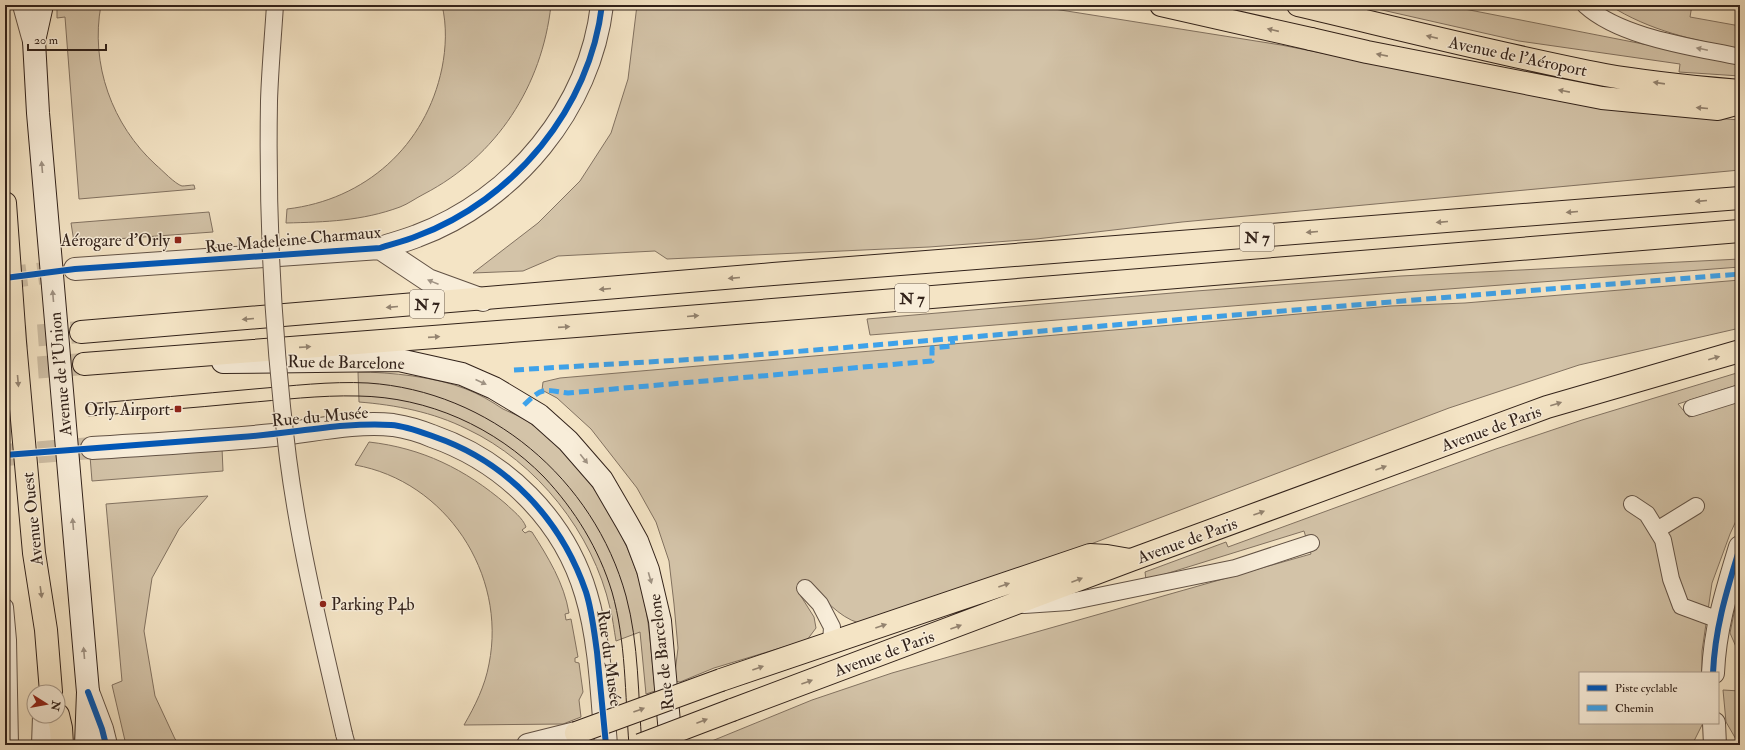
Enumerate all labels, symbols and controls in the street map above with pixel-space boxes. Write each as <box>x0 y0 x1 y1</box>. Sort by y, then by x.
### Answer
scale bar <box>28 26 106 52</box>
one-way arrow <box>1267 27 1279 33</box>
street label: Avenue de l'Aéroport <box>1446 31 1589 82</box>
text: 20 m <box>34 33 59 48</box>
one-way arrow <box>1425 33 1438 39</box>
one-way arrow <box>1696 45 1708 51</box>
one-way arrow <box>1375 51 1388 57</box>
one-way arrow <box>1653 80 1666 86</box>
one-way arrow <box>1558 88 1570 94</box>
one-way arrow <box>1696 104 1708 111</box>
one-way arrow <box>39 161 45 173</box>
one-way arrow <box>1695 198 1707 205</box>
one-way arrow <box>1566 208 1578 215</box>
one-way arrow <box>1436 218 1448 225</box>
street label: Rue Madeleine Charmaux <box>204 221 383 258</box>
road number: N 7 <box>1240 223 1274 251</box>
one-way arrow <box>1306 229 1318 236</box>
place label: Aérogare d'Orly <box>60 230 171 252</box>
marker: Aérogare d'Orly <box>173 235 183 245</box>
one-way arrow <box>728 274 740 281</box>
one-way arrow <box>427 278 439 284</box>
road number: N 7 <box>895 284 929 312</box>
one-way arrow <box>599 286 611 292</box>
one-way arrow <box>50 290 57 302</box>
road number: N 7 <box>410 290 444 318</box>
one-way arrow <box>385 304 398 311</box>
street label: Avenue de l'Union <box>45 311 76 438</box>
one-way arrow <box>687 313 699 319</box>
one-way arrow <box>242 315 254 322</box>
one-way arrow <box>558 323 570 330</box>
one-way arrow <box>428 333 440 340</box>
one-way arrow <box>299 343 311 350</box>
street label: Rue de Barcelone <box>287 351 405 374</box>
one-way arrow <box>1708 355 1720 361</box>
one-way arrow <box>15 375 22 387</box>
one-way arrow <box>476 380 488 386</box>
place label: Orly Airport <box>84 399 170 421</box>
street label: Avenue de Paris <box>1437 401 1544 457</box>
one-way arrow <box>1550 401 1562 407</box>
street label: Rue du Musée <box>271 402 369 431</box>
marker: Orly Airport <box>173 404 183 414</box>
one-way arrow <box>580 454 589 465</box>
one-way arrow <box>1376 465 1388 471</box>
street label: Avenue Ouest <box>17 471 48 568</box>
one-way arrow <box>1254 509 1266 515</box>
street label: Avenue de Paris <box>1133 513 1240 569</box>
one-way arrow <box>70 518 76 530</box>
one-way arrow <box>647 572 653 584</box>
one-way arrow <box>1072 577 1084 583</box>
one-way arrow <box>999 582 1011 588</box>
one-way arrow <box>38 586 44 598</box>
street label: Rue de Barcelone <box>644 592 679 711</box>
place label: Parking P4b <box>331 594 415 615</box>
marker: Parking P4b <box>318 599 328 609</box>
street label: Rue du Musée <box>592 608 627 708</box>
one-way arrow <box>875 623 887 629</box>
one-way arrow <box>950 623 962 629</box>
street label: Avenue de Paris <box>830 626 937 682</box>
one-way arrow <box>81 647 88 659</box>
one-way arrow <box>752 665 764 671</box>
legend <box>1579 672 1719 724</box>
one-way arrow <box>802 678 814 684</box>
text: Piste cyclable <box>1615 681 1677 696</box>
north arrow <box>26 684 66 724</box>
text: N <box>48 699 63 713</box>
text: Chemin <box>1615 701 1654 716</box>
one-way arrow <box>633 707 645 713</box>
one-way arrow <box>697 718 709 724</box>

